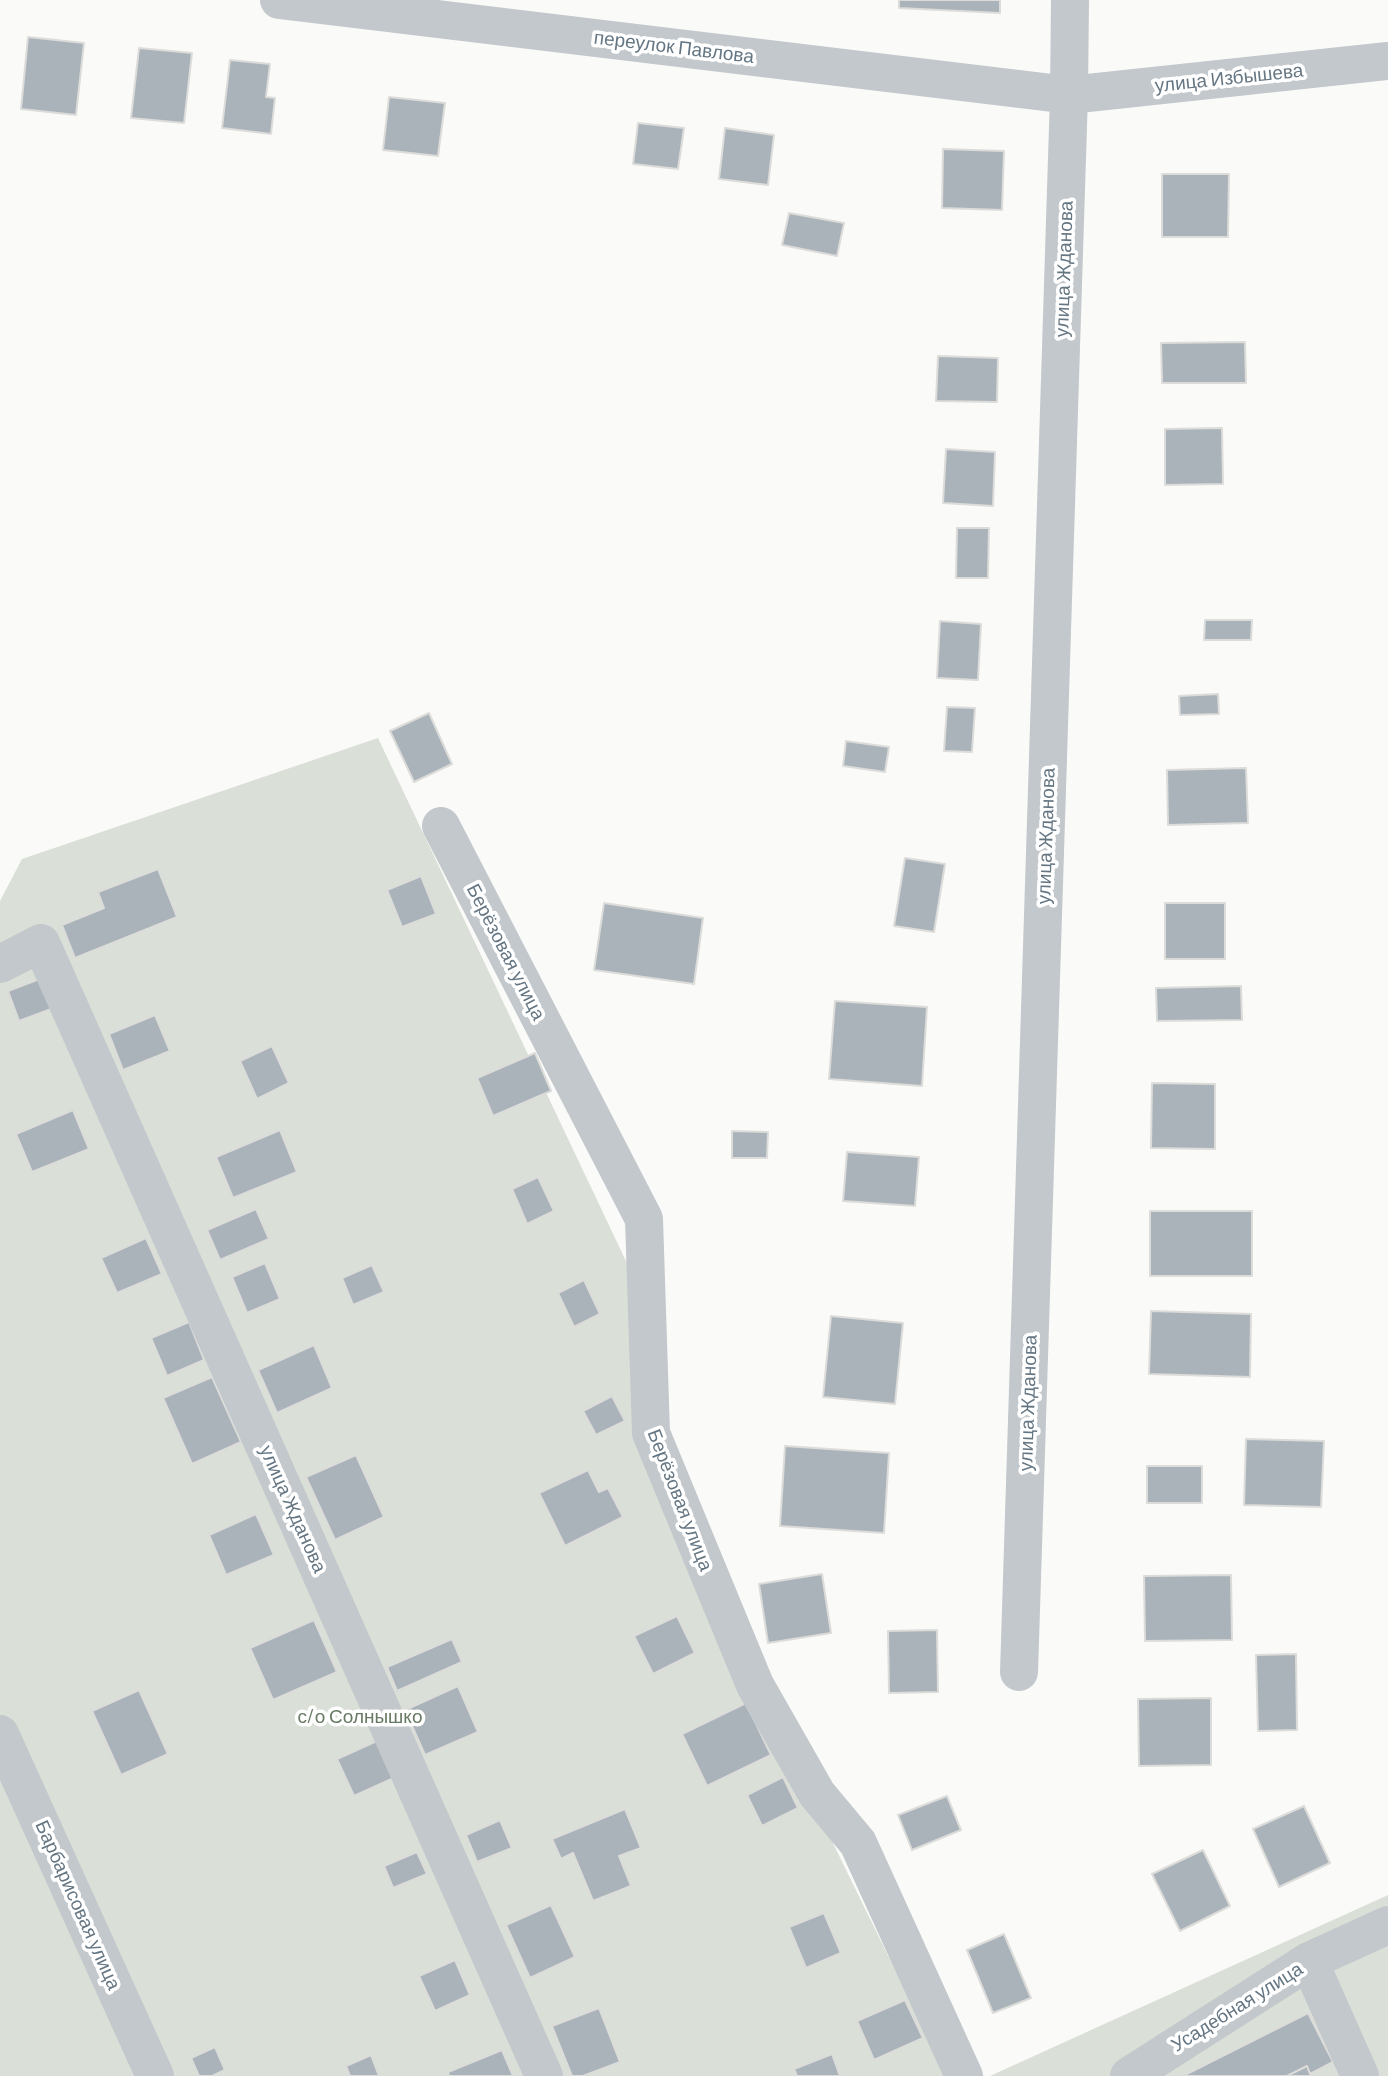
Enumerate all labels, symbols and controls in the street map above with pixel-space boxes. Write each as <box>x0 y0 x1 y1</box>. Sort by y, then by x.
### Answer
street label: переулок Павлова <box>593 26 755 68</box>
street label: улица Избышева <box>1154 59 1304 97</box>
street label: улица Жданова <box>1050 200 1078 338</box>
street label: улица Жданова <box>1032 767 1060 905</box>
street label: Берёзовая улица <box>462 880 550 1024</box>
street label: улица Жданова <box>1014 1334 1042 1472</box>
street label: Берёзовая улица <box>642 1426 718 1574</box>
street label: улица Жданова <box>255 1442 331 1576</box>
park label: с/о Солнышко <box>298 1706 422 1728</box>
street label: Барбарисовая улица <box>30 1817 126 1993</box>
street label: Усадебная улица <box>1167 1957 1307 2057</box>

